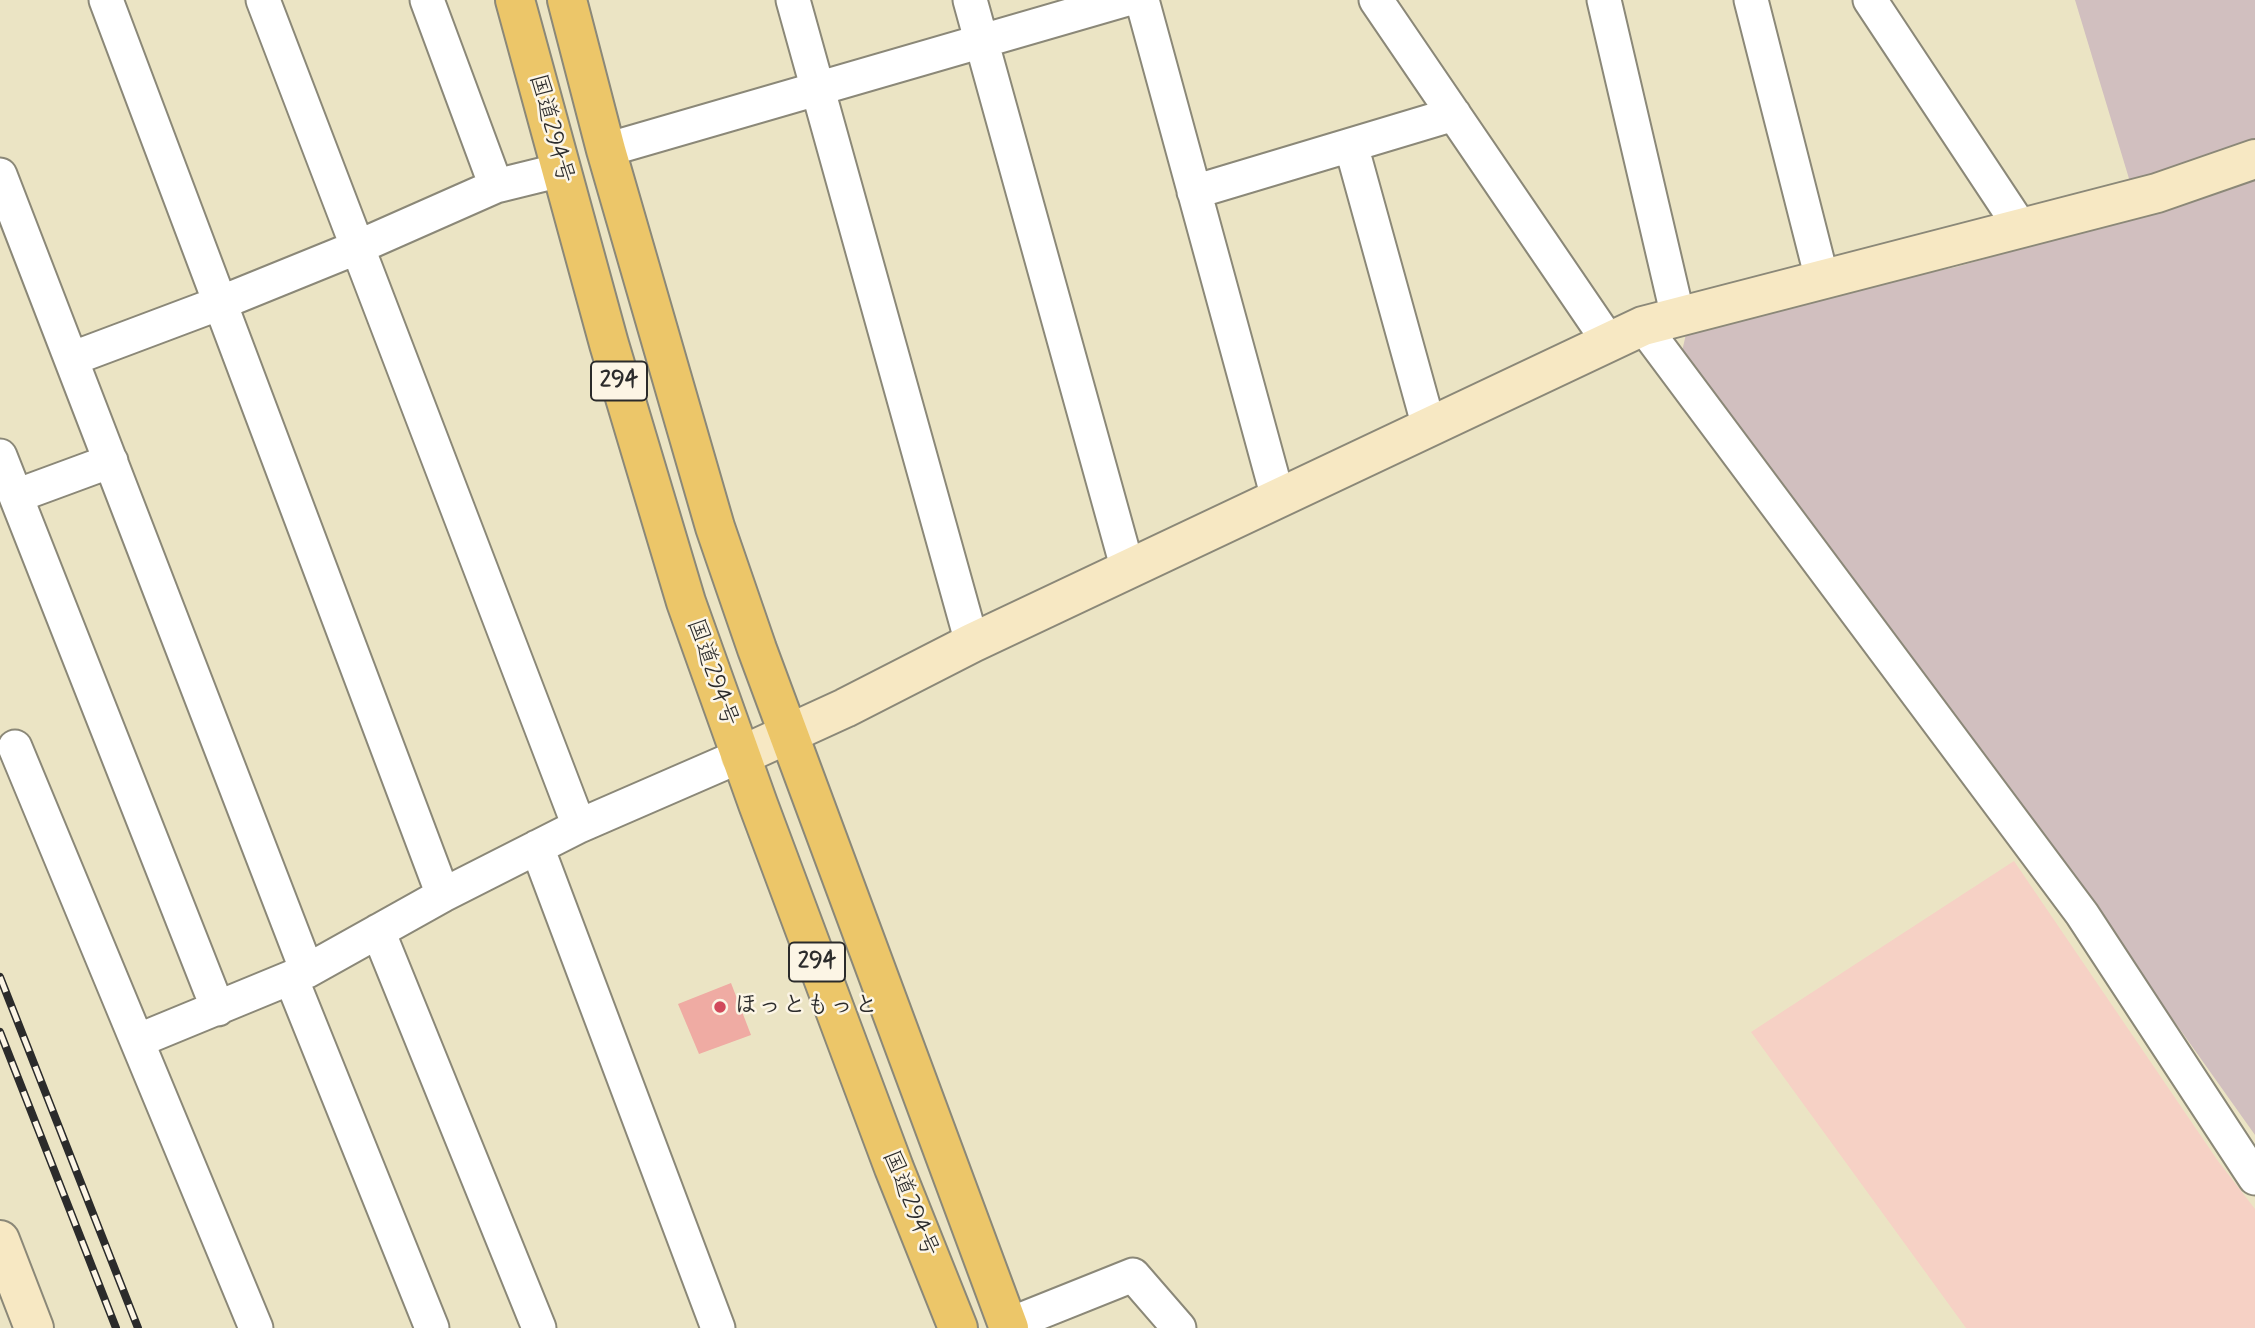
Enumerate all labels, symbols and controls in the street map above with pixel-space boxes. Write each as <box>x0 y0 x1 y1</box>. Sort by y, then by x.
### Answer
street label: 国道294号 <box>522 71 578 187</box>
road number: 294 <box>591 362 647 400</box>
street label: 国道294号 <box>679 615 743 731</box>
road number: 294 <box>789 942 845 981</box>
place label: ほっともっと <box>734 993 878 1021</box>
marker: ほっともっと <box>712 999 728 1015</box>
street label: 国道294号 <box>875 1147 943 1261</box>

